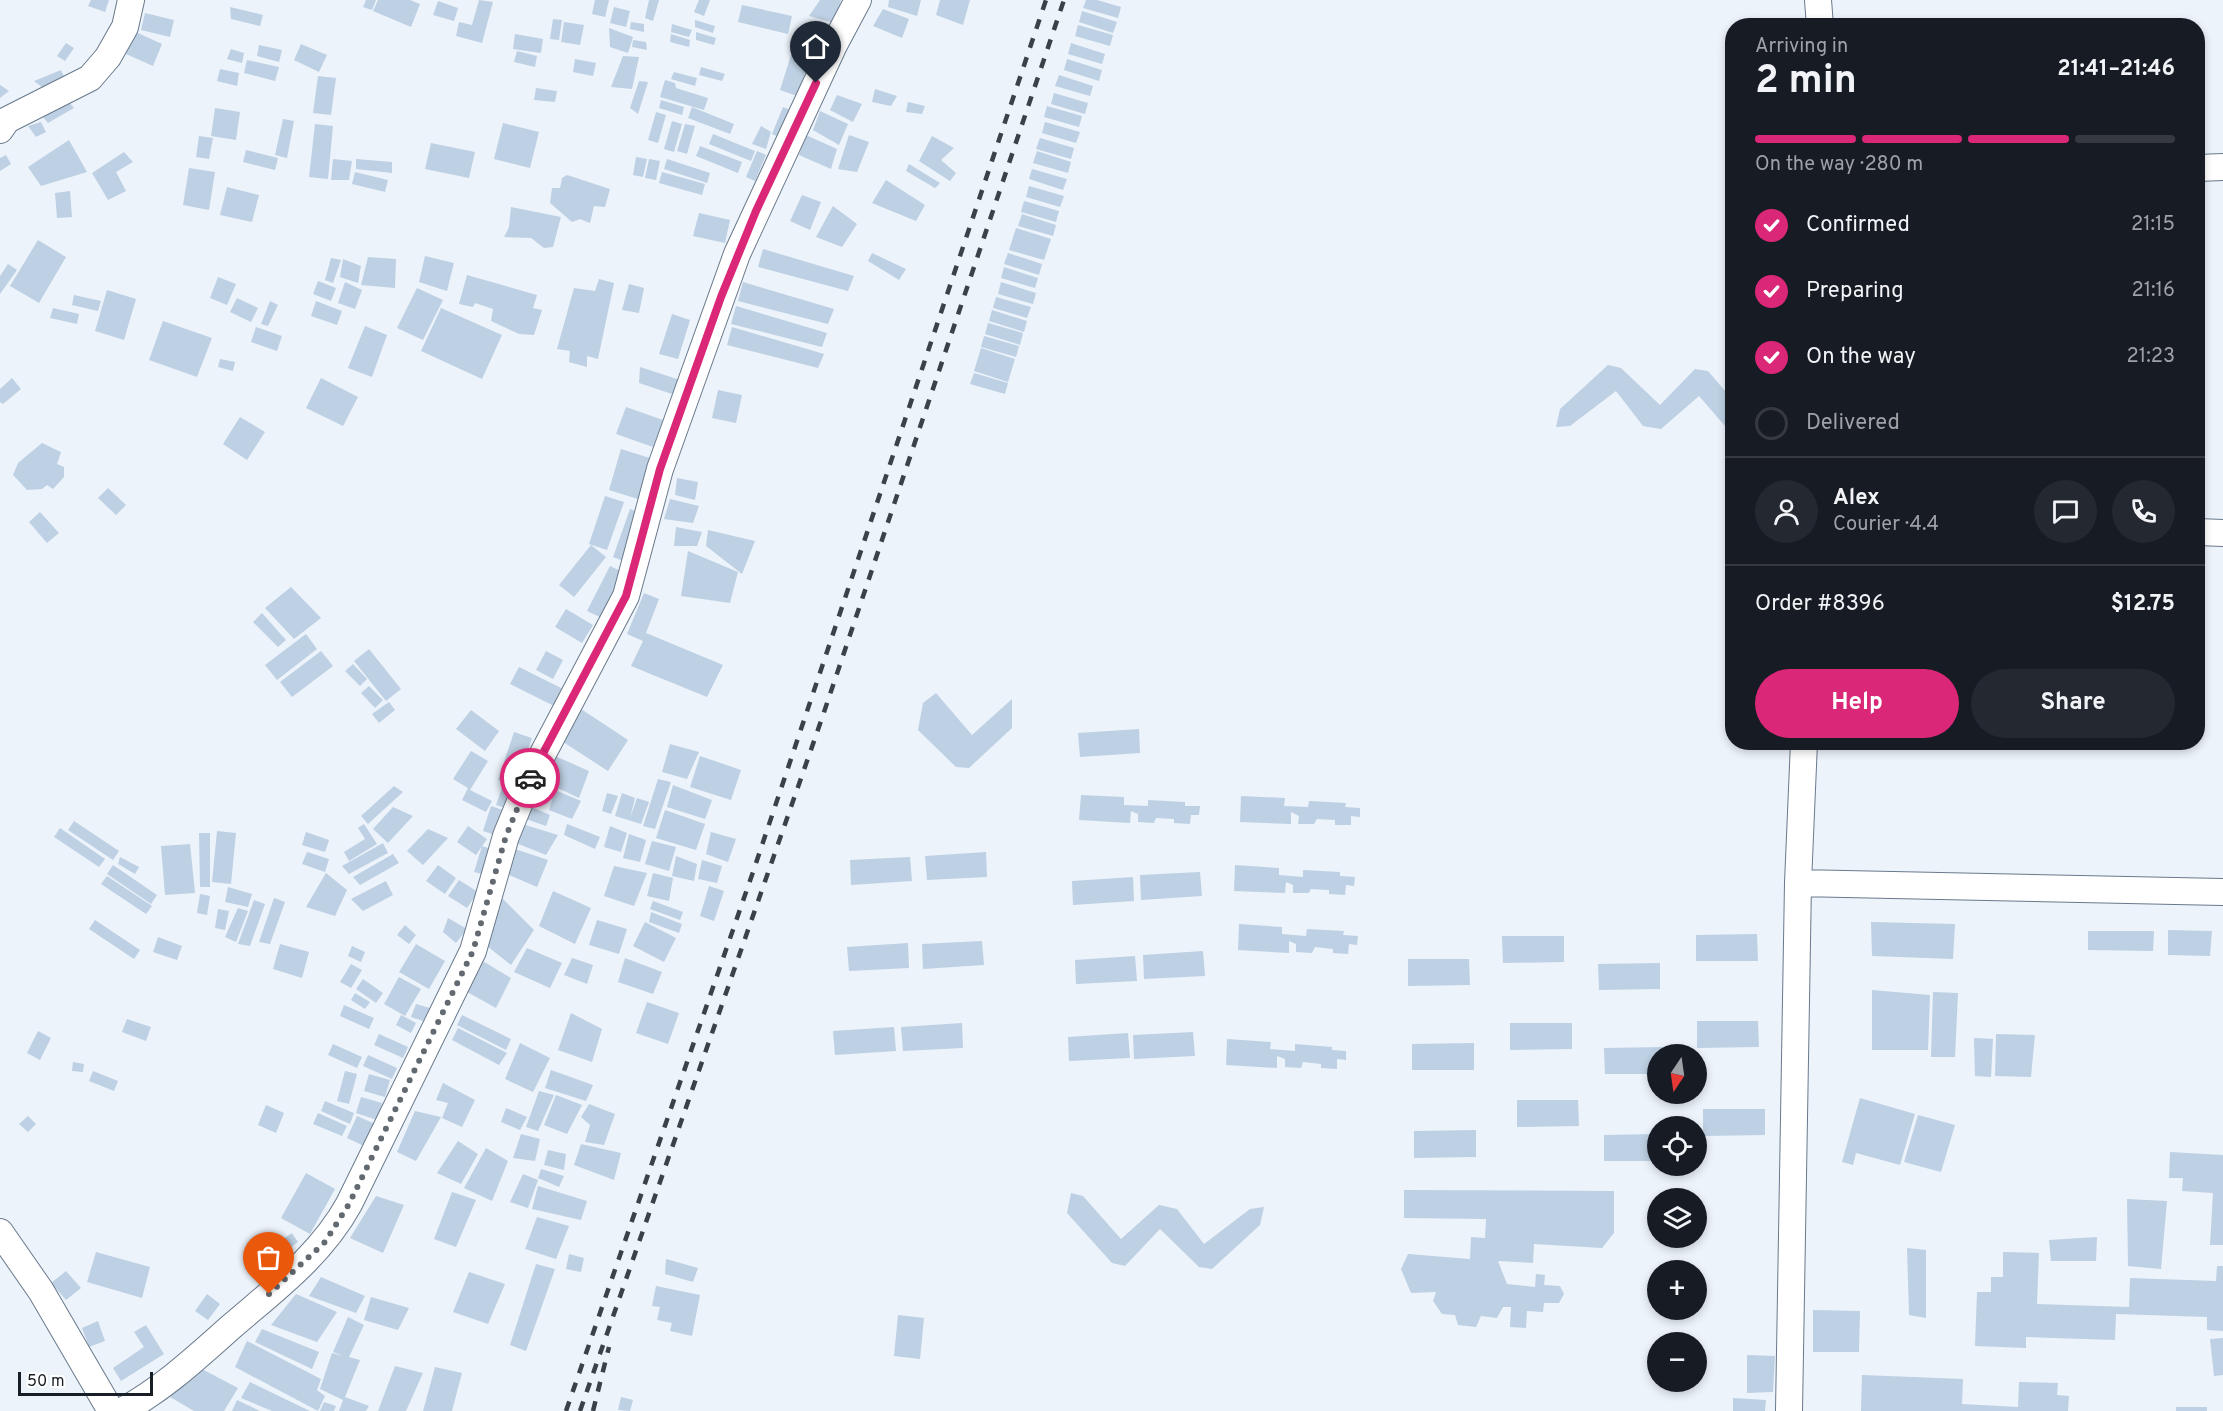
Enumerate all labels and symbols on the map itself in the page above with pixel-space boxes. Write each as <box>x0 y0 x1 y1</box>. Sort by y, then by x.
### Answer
pin <box>790 21 841 83</box>
courier <box>500 748 560 808</box>
north arrow <box>1647 1044 1707 1104</box>
pin <box>243 1232 294 1294</box>
scale bar <box>18 1369 153 1396</box>

